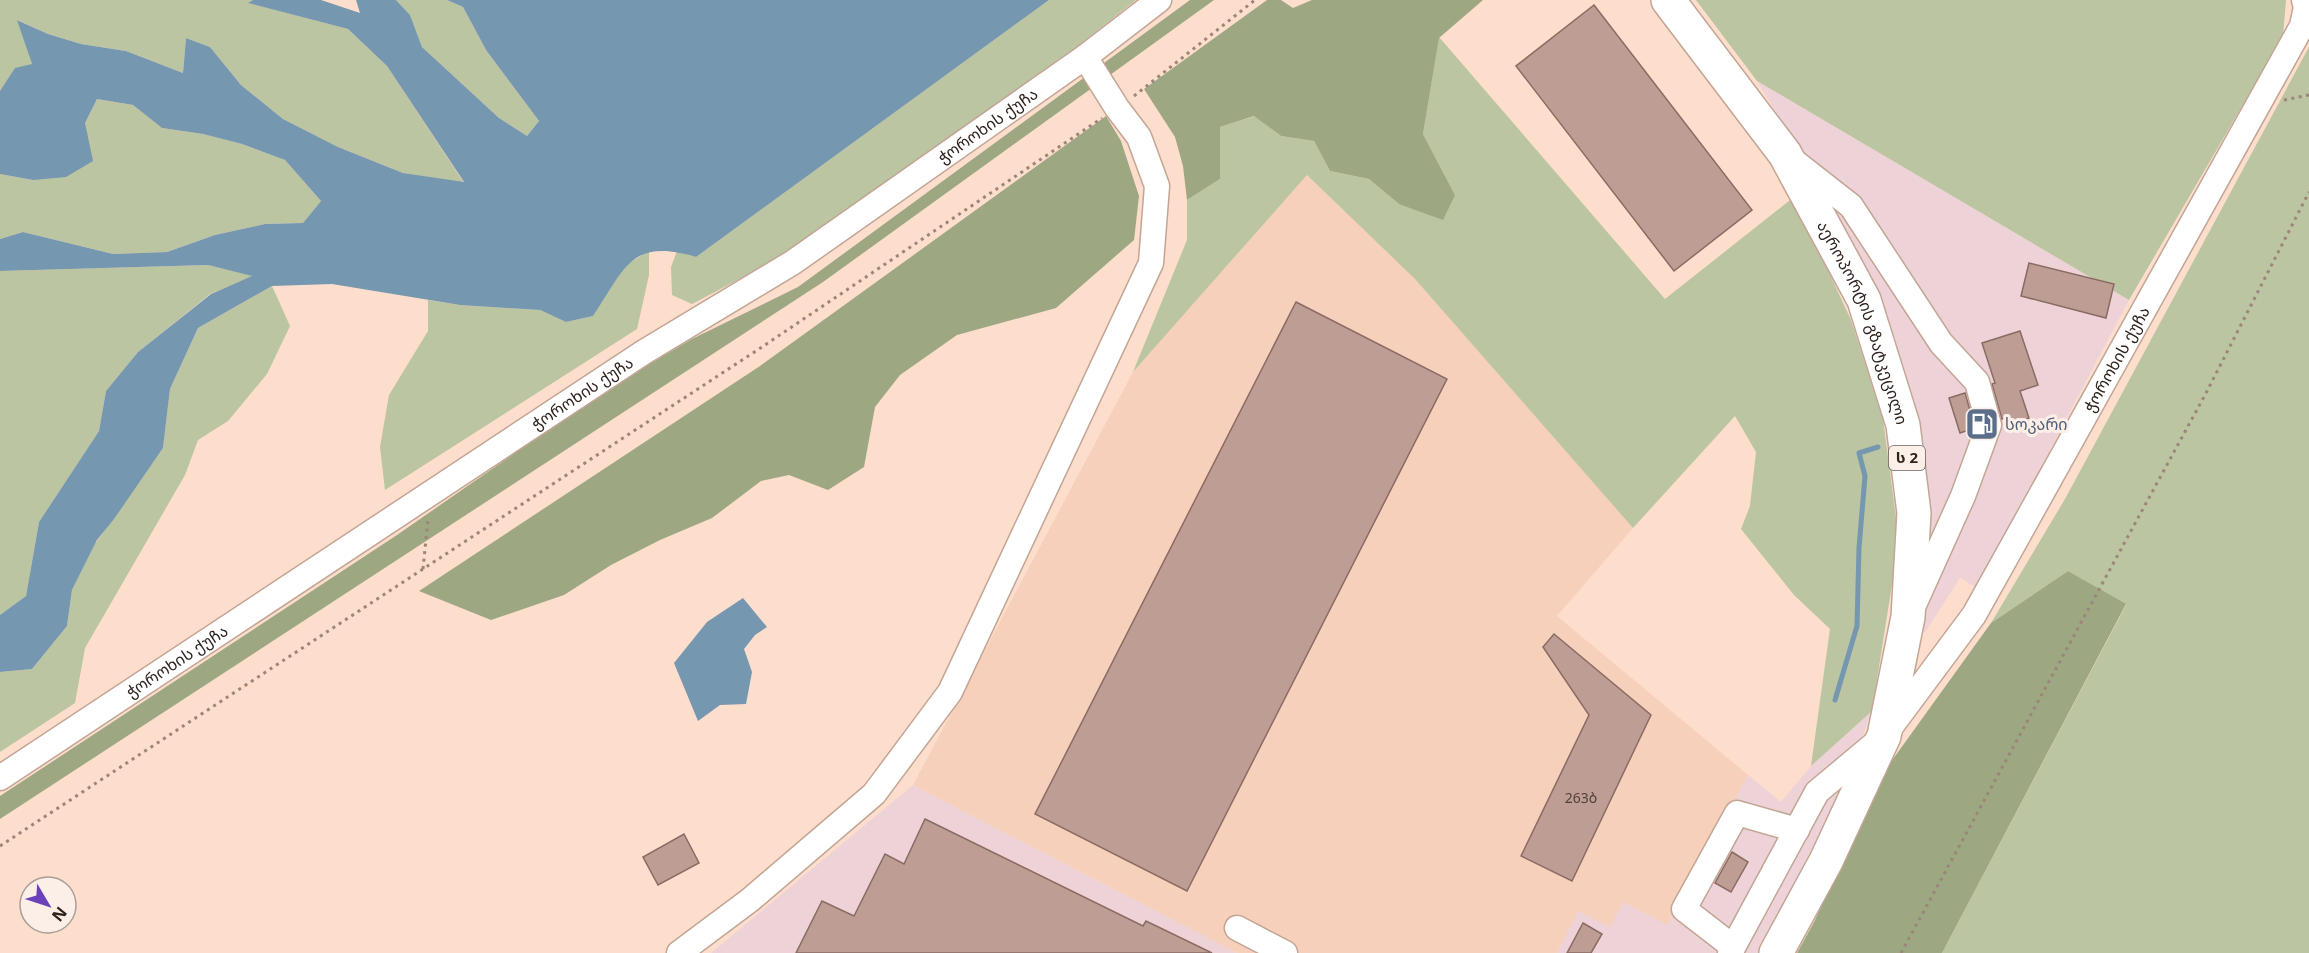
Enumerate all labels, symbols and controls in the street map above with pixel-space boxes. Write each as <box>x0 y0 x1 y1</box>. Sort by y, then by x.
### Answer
street label: ჭოროხის ქუჩა <box>933 83 1042 168</box>
street label: აეროპორტის გზატკეცილი <box>1812 217 1913 427</box>
street label: ჭოროხის ქუჩა <box>2078 302 2155 416</box>
street label: ჭოროხის ქუჩა <box>527 351 637 435</box>
fuel station icon: სოკარი <box>1964 406 2000 442</box>
place label: სოკარი <box>2005 413 2067 435</box>
road number: ს 2 <box>1889 446 1925 470</box>
street label: ჭოროხის ქუჩა <box>122 619 232 703</box>
house number: 263ბ <box>1565 788 1597 807</box>
north arrow <box>18 875 78 935</box>
text: N <box>47 902 72 926</box>

